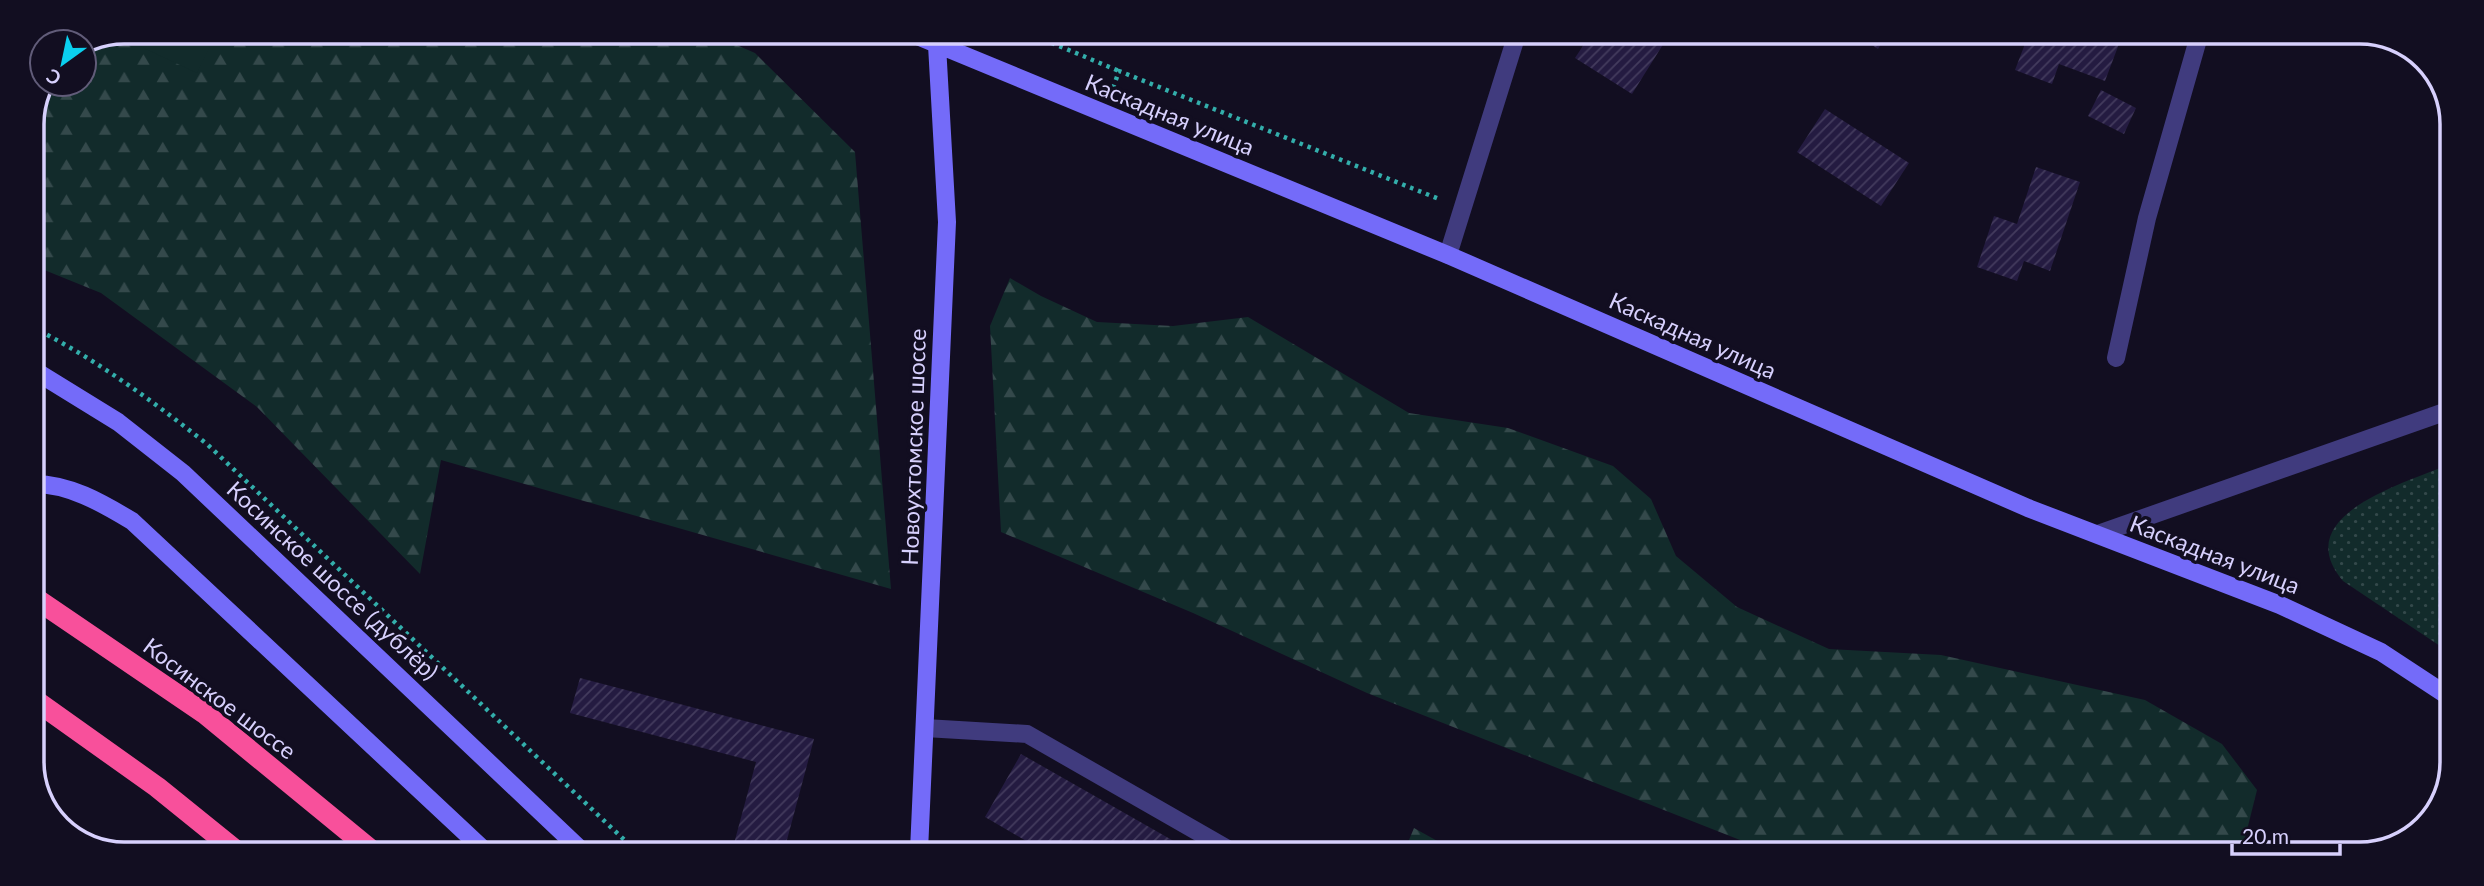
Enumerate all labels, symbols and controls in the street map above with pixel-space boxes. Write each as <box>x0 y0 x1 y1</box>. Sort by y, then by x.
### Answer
north arrow <box>28 28 98 98</box>
text: С <box>42 64 65 91</box>
street label: Каскадная улица <box>1081 67 1259 161</box>
street label: Каскадная улица <box>1605 286 1781 384</box>
street label: Новоухтомское шоссе <box>895 328 931 566</box>
street label: Косинское шоссе (дублёр) <box>222 475 444 685</box>
street label: Каскадная улица <box>2126 509 2304 599</box>
street label: Косинское шоссе <box>138 631 302 765</box>
scale bar <box>2232 812 2340 856</box>
text: 20 m <box>2242 823 2289 848</box>

